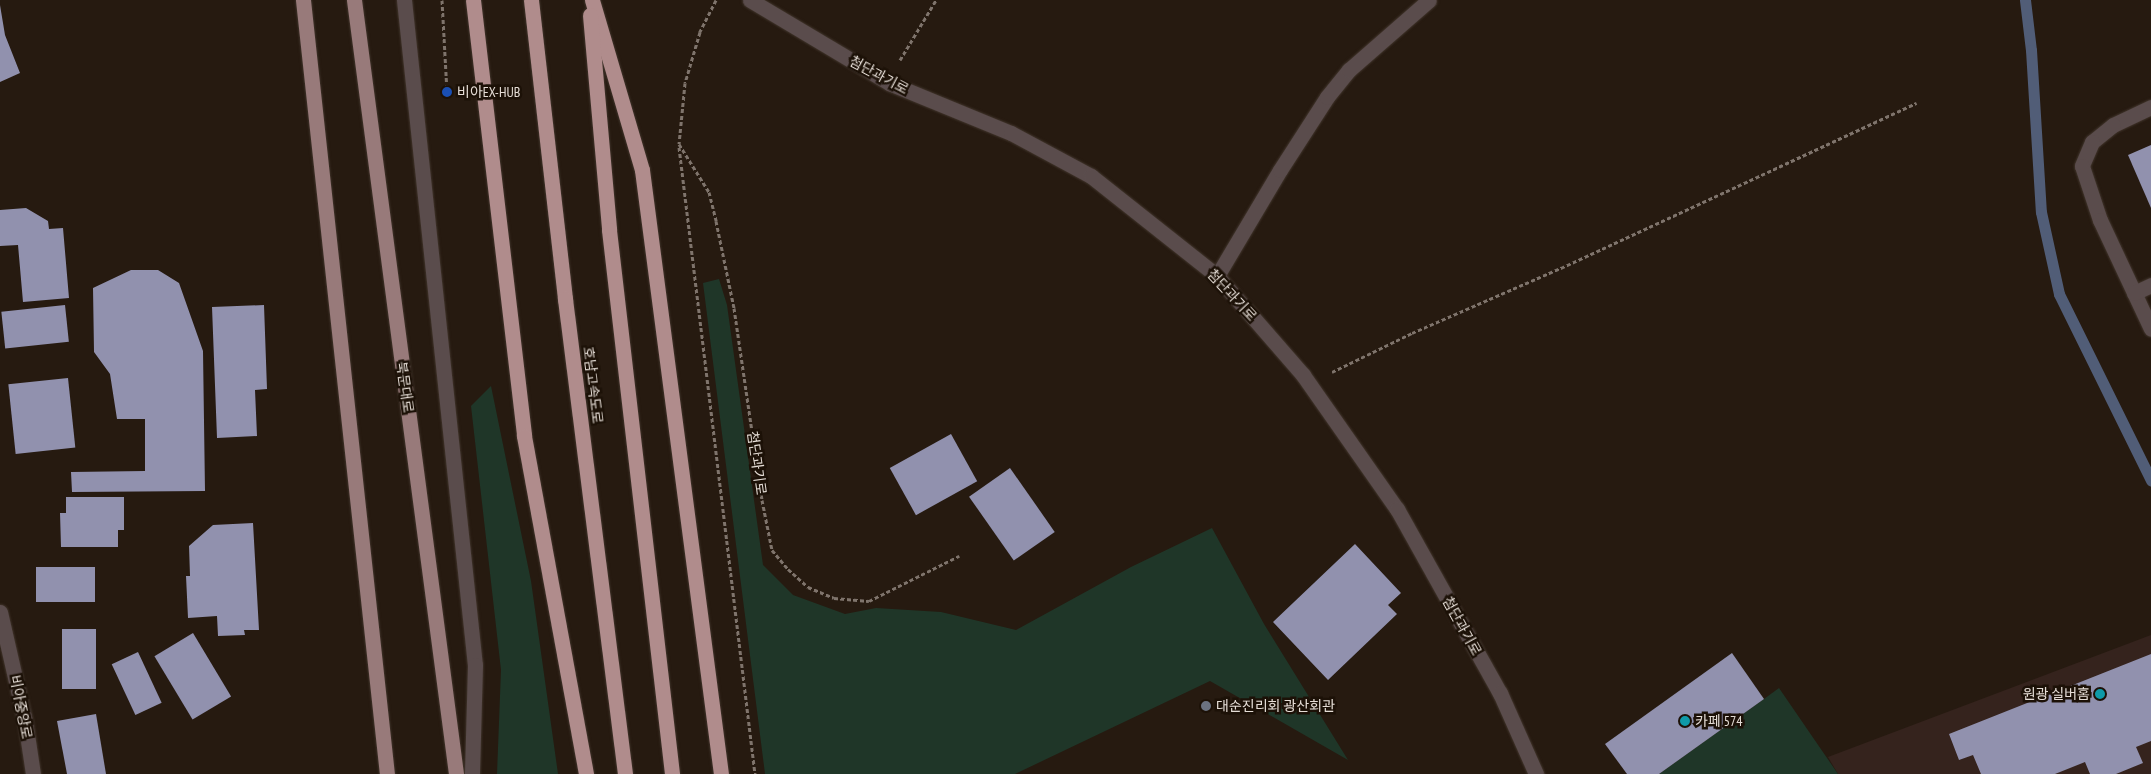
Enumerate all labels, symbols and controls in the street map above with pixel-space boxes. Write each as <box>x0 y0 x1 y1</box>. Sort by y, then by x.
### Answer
street label: 첨단과기로 <box>847 52 911 98</box>
place label: 비아EX-HUB <box>457 84 520 100</box>
marker: 비아EX-HUB <box>441 86 453 98</box>
street label: 첨단과기로 <box>1204 266 1260 324</box>
street label: 호남고속도로 <box>580 346 606 424</box>
street label: 북문대로 <box>393 360 417 414</box>
street label: 첨단과기로 <box>744 430 770 496</box>
street label: 첨단과기로 <box>1439 594 1485 658</box>
street label: 비아중앙로 <box>7 674 35 740</box>
place label: 원광 실버홈 <box>2023 686 2090 702</box>
marker: 원광 실버홈 <box>2094 688 2106 700</box>
place label: 대순진리회 광산회관 <box>1216 698 1335 714</box>
marker: 대순진리회 광산회관 <box>1200 700 1212 712</box>
place label: 카페 574 <box>1695 713 1743 729</box>
marker: 카페 574 <box>1679 715 1691 727</box>

